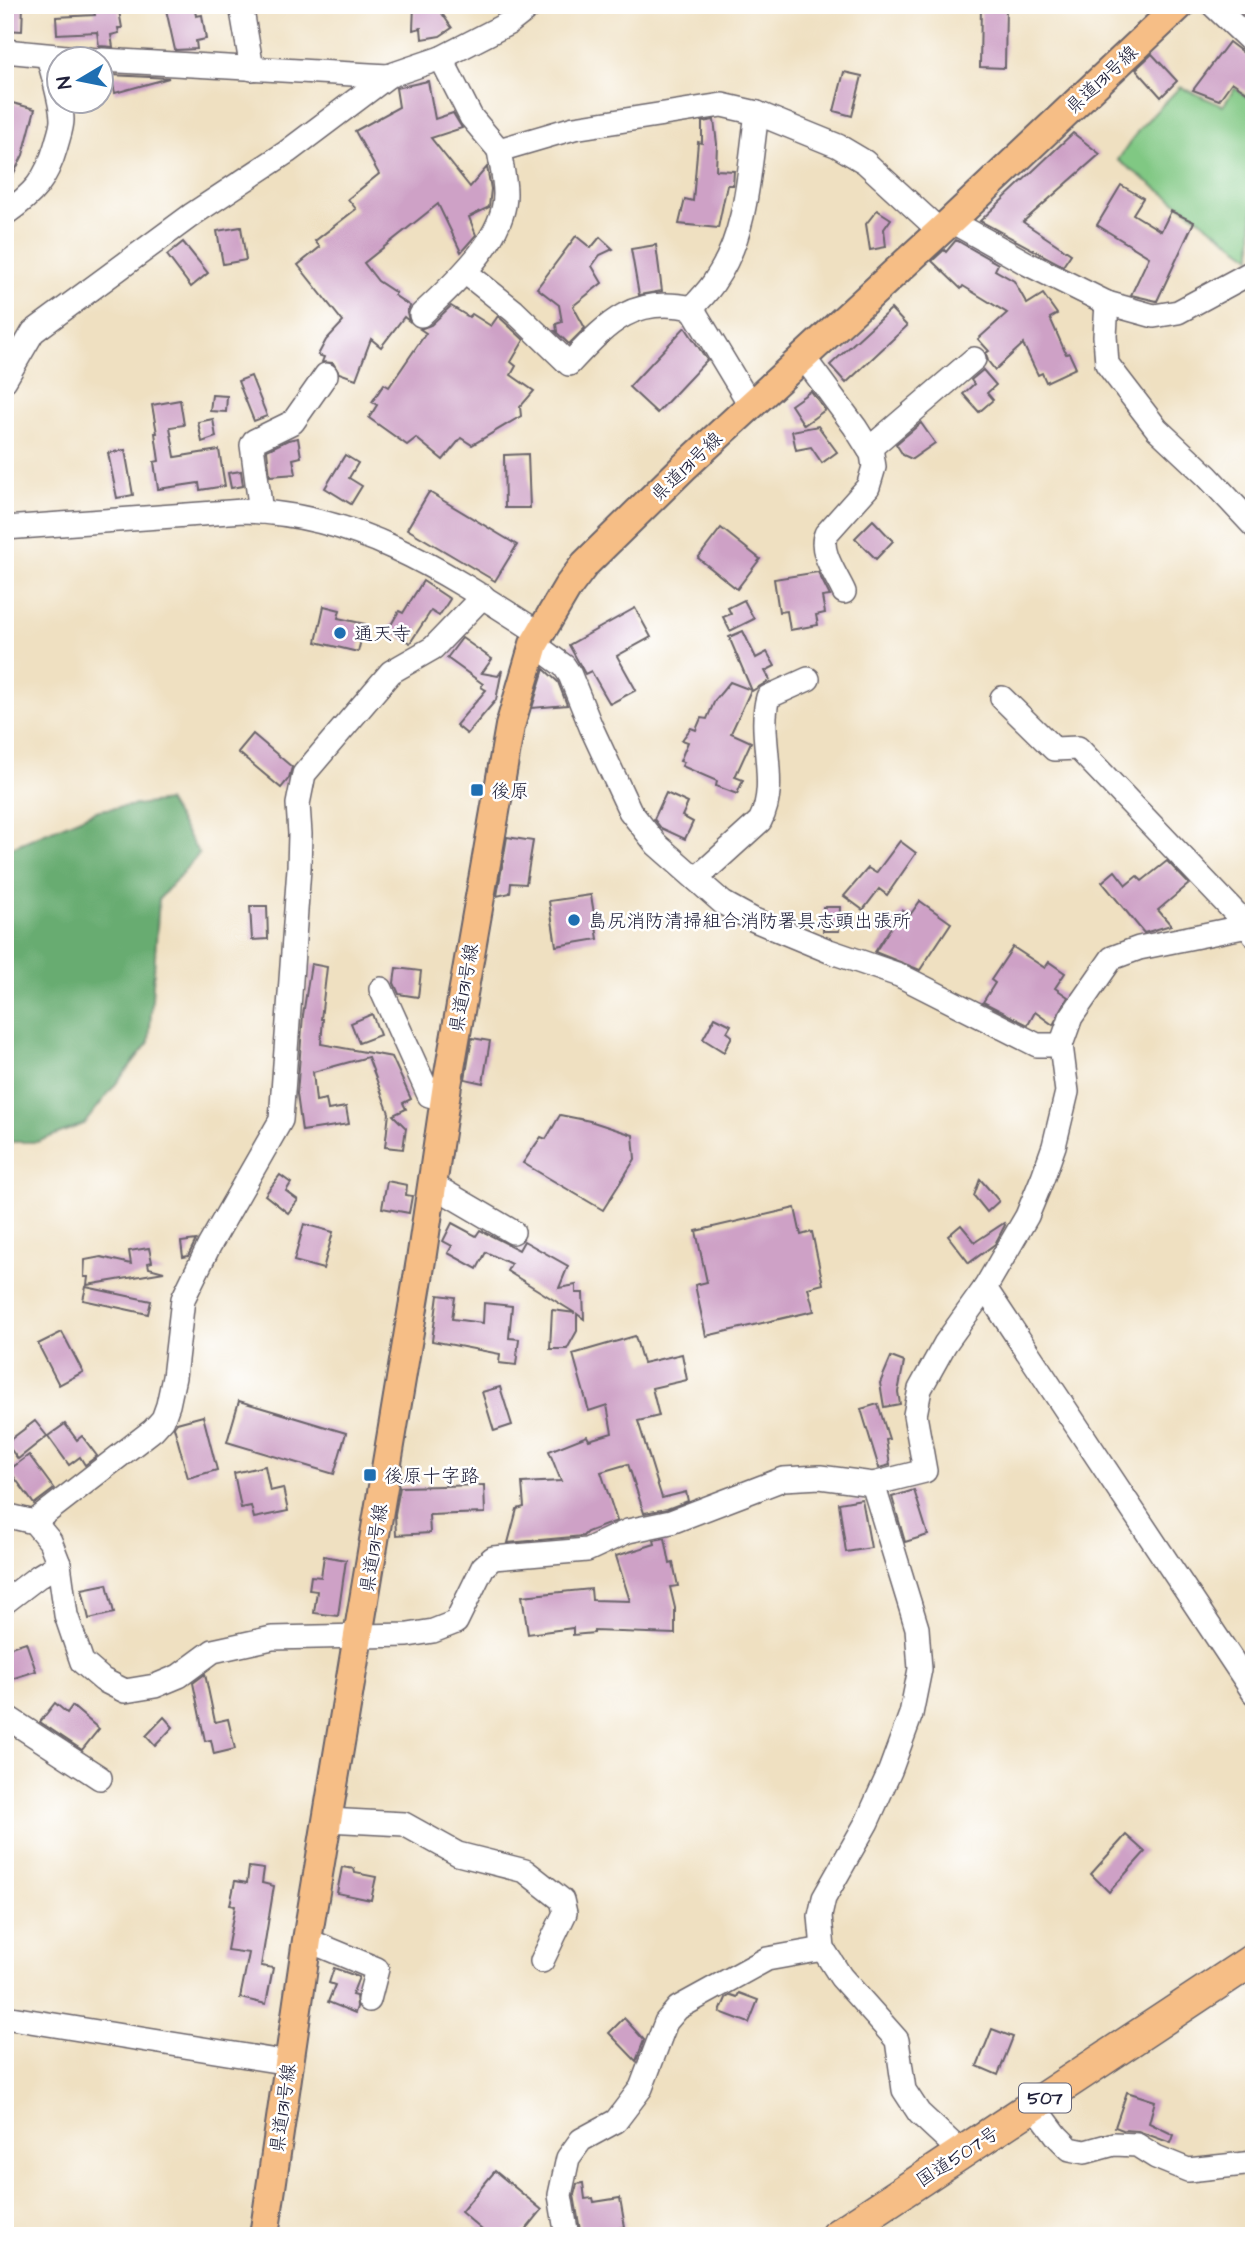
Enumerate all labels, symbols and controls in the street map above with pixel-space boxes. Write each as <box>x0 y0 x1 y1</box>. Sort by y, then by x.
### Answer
street label: 県道131号線 <box>1060 39 1144 121</box>
north arrow <box>46 46 116 116</box>
text: N <box>50 74 79 91</box>
street label: 県道131号線 <box>645 426 729 508</box>
place label: 通天寺 <box>354 621 411 648</box>
marker: 通天寺 <box>332 625 348 641</box>
place label: 後原 <box>491 778 529 805</box>
marker: 後原 <box>469 782 485 798</box>
place label: 島尻消防清掃組合消防署具志頭出張所 <box>588 908 911 935</box>
marker: 島尻消防清掃組合消防署具志頭出張所 <box>566 912 582 928</box>
street label: 県道131号線 <box>443 941 486 1035</box>
place label: 後原十字路 <box>384 1463 479 1490</box>
marker: 後原十字路 <box>362 1467 378 1483</box>
street label: 県道131号線 <box>354 1501 395 1595</box>
street label: 県道131号線 <box>264 2062 303 2155</box>
road number: 507 <box>1019 2084 1071 2112</box>
street label: 国道507号 <box>911 2120 1005 2194</box>

